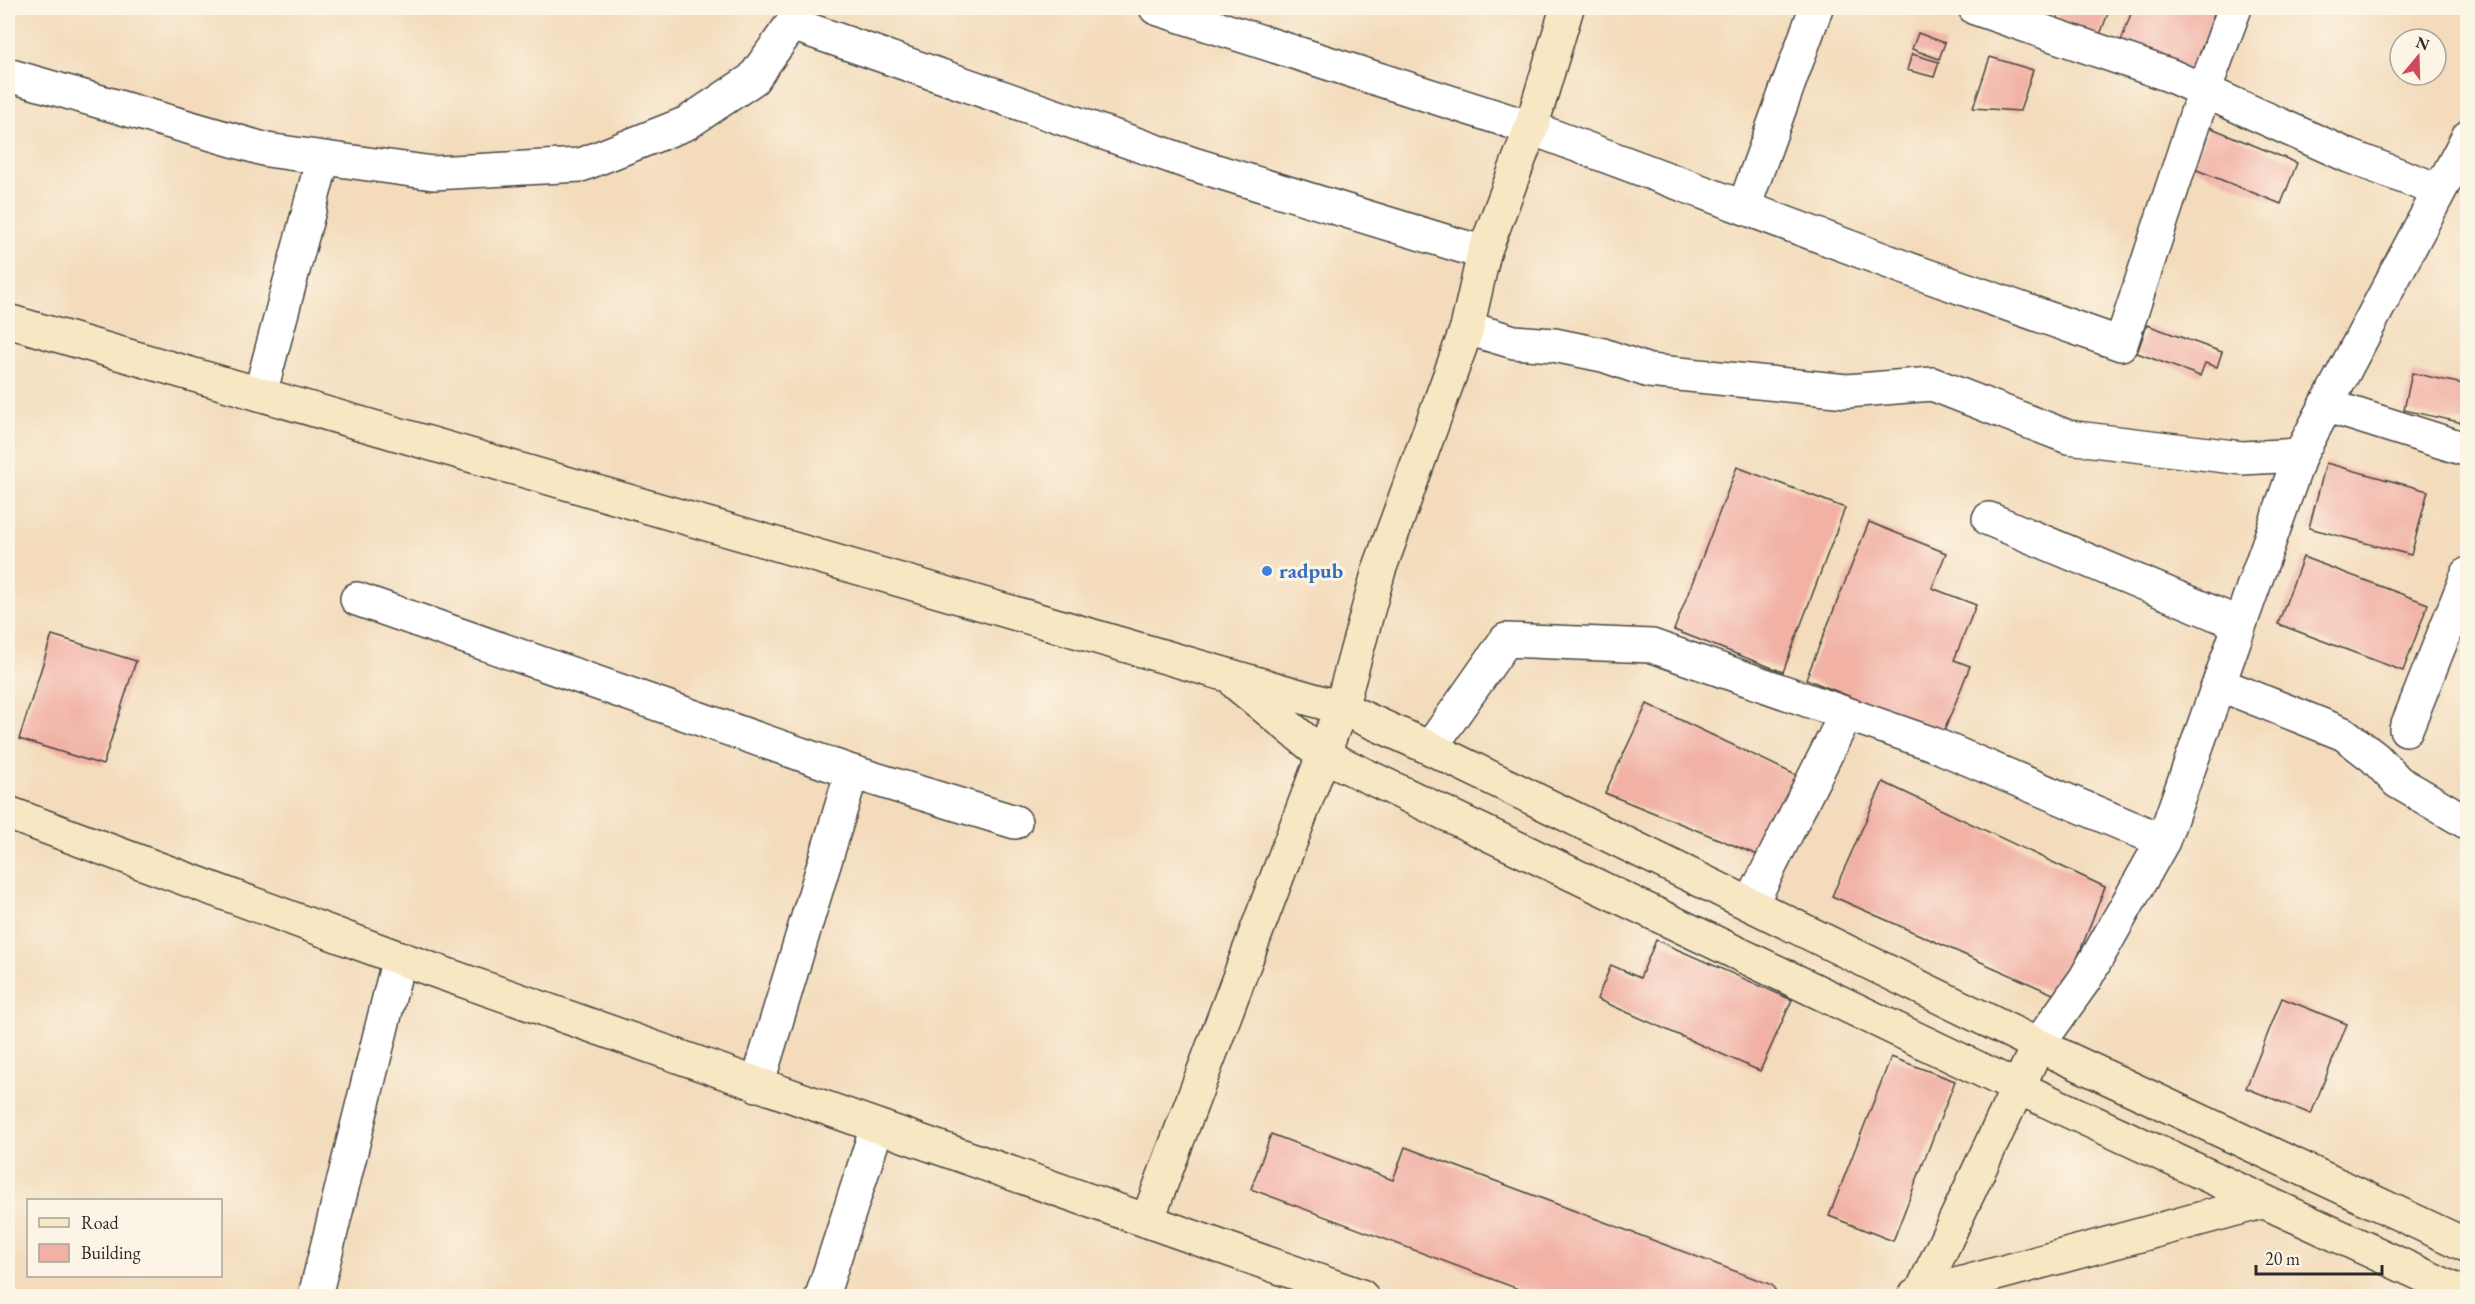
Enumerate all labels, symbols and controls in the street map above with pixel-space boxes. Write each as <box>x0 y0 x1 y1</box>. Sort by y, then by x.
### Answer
north arrow <box>2388 27 2448 87</box>
text: N <box>2413 31 2432 55</box>
place label: radpub <box>1279 557 1343 584</box>
marker: radpub <box>1260 564 1274 578</box>
legend <box>27 1199 222 1277</box>
text: Road <box>81 1211 120 1234</box>
scale bar <box>2256 1238 2382 1276</box>
text: Building <box>81 1241 141 1264</box>
text: 20 m <box>2265 1247 2300 1270</box>

